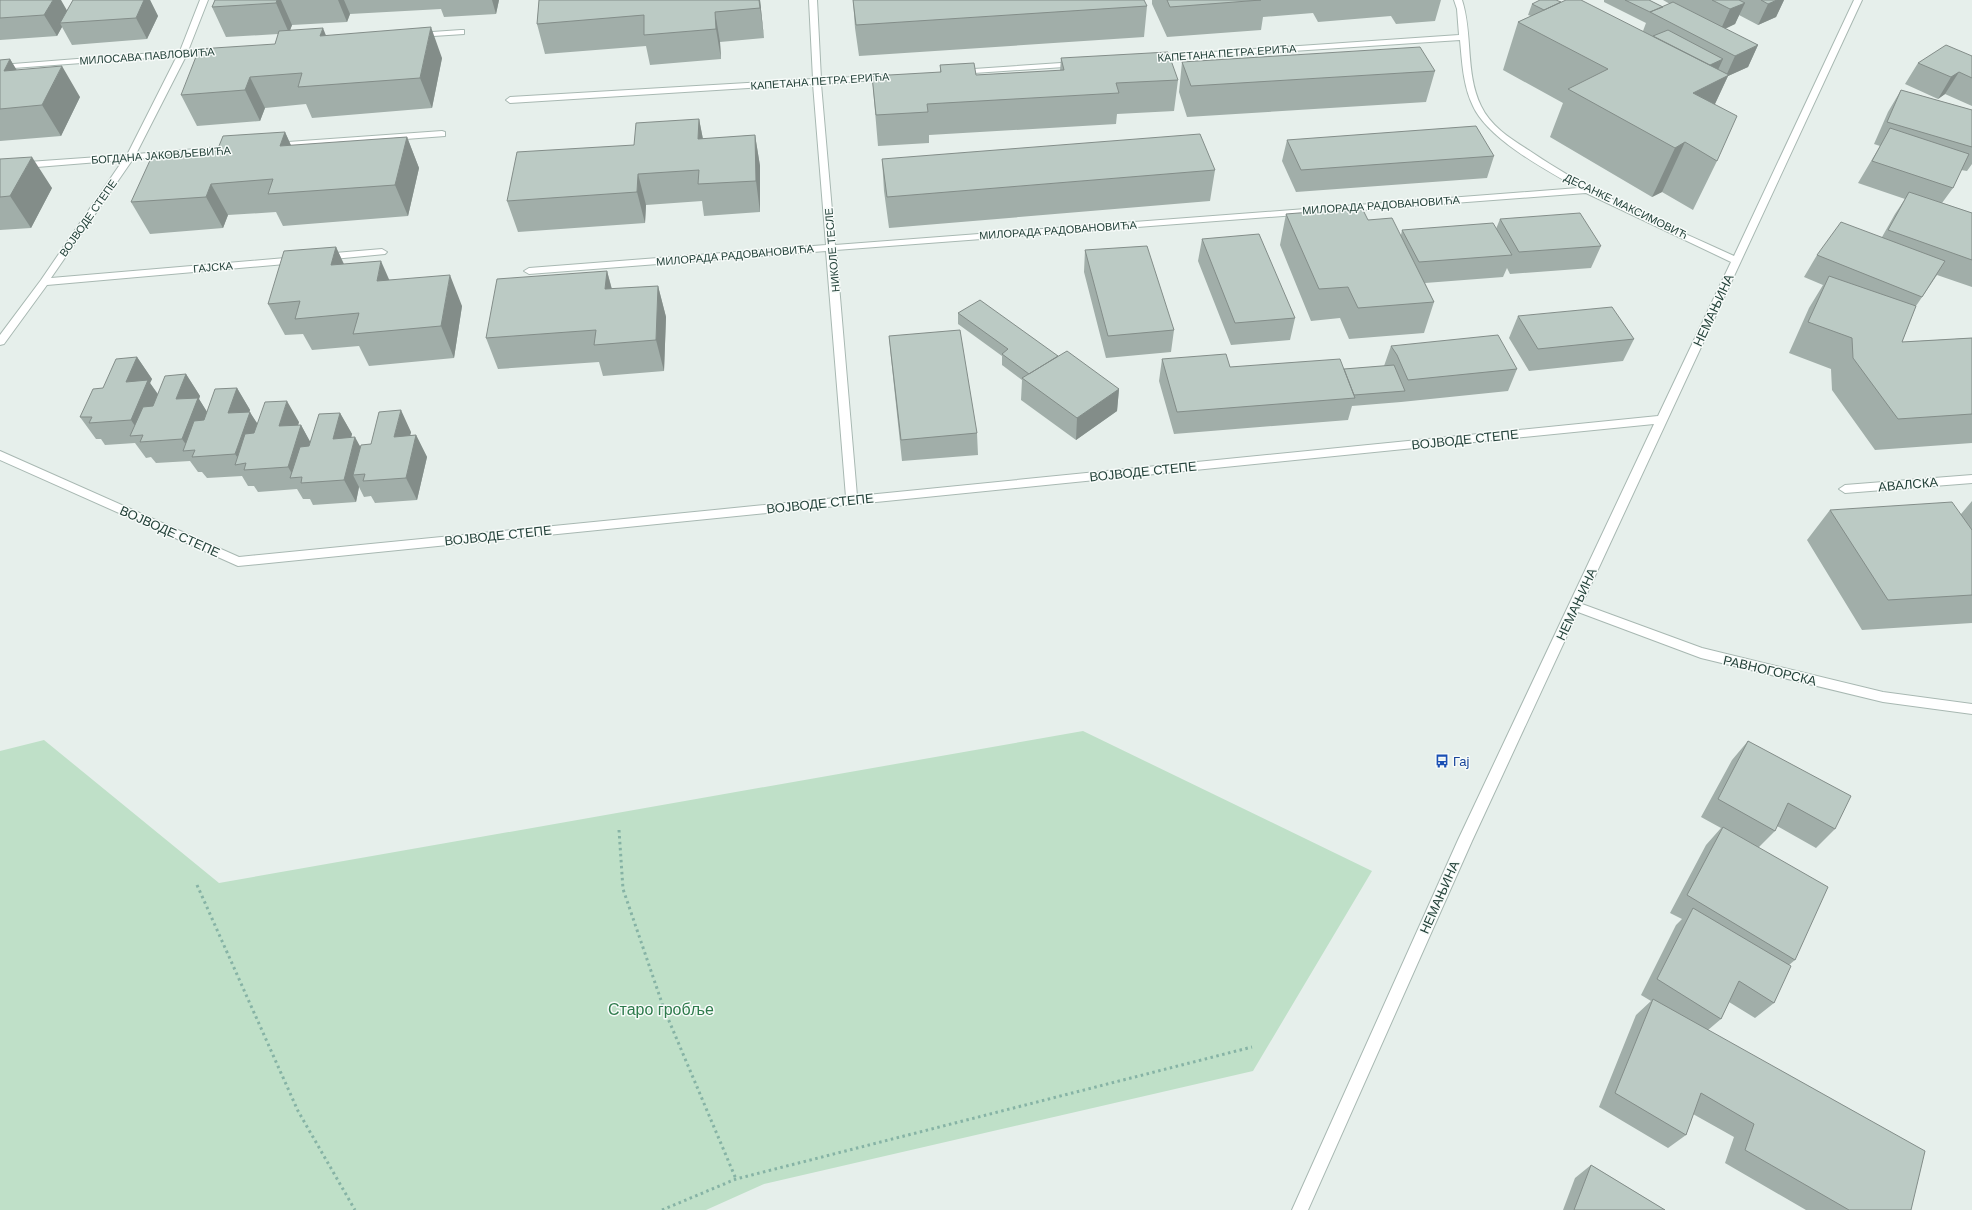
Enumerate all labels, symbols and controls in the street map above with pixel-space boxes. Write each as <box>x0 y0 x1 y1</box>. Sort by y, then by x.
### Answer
street label: КАПЕТАНА ПЕТРА ЕРИЋА <box>1157 42 1297 64</box>
street label: МИЛОСАВА ПАВЛОВИЋА <box>79 45 216 67</box>
street label: КАПЕТАНА ПЕТРА ЕРИЋА <box>750 70 890 92</box>
street label: БОГДАНА ЈАКОВЉЕВИЋА <box>91 144 232 166</box>
street label: ДЕСАНКЕ МАКСИМОВИЋ <box>1562 171 1690 241</box>
street label: ВОЈВОДЕ СТЕПЕ <box>57 177 119 259</box>
street label: МИЛОРАДА РАДОВАНОВИЋА <box>1302 193 1461 216</box>
street label: НИКОЛЕ ТЕСЛЕ <box>822 207 842 293</box>
street label: МИЛОРАДА РАДОВАНОВИЋА <box>979 218 1138 241</box>
street label: МИЛОРАДА РАДОВАНОВИЋА <box>656 242 815 268</box>
street label: ГАЈСКА <box>193 259 234 275</box>
street label: НЕМАЊИНА <box>1690 271 1737 349</box>
street label: ВОЈВОДЕ СТЕПЕ <box>1411 426 1520 453</box>
street label: ВОЈВОДЕ СТЕПЕ <box>1089 458 1198 485</box>
street label: АВАЛСКА <box>1877 474 1939 495</box>
street label: ВОЈВОДЕ СТЕПЕ <box>766 490 875 517</box>
street label: ВОЈВОДЕ СТЕПЕ <box>118 503 222 560</box>
street label: ВОЈВОДЕ СТЕПЕ <box>444 522 553 549</box>
street label: НЕМАЊИНА <box>1553 565 1600 643</box>
street label: РАВНОГОРСКА <box>1722 652 1818 689</box>
bus stop icon: Гај <box>1434 753 1450 769</box>
place label: Гај <box>1453 754 1470 769</box>
street label: НЕМАЊИНА <box>1417 858 1462 936</box>
park label: Старо гробље <box>608 1001 714 1018</box>

